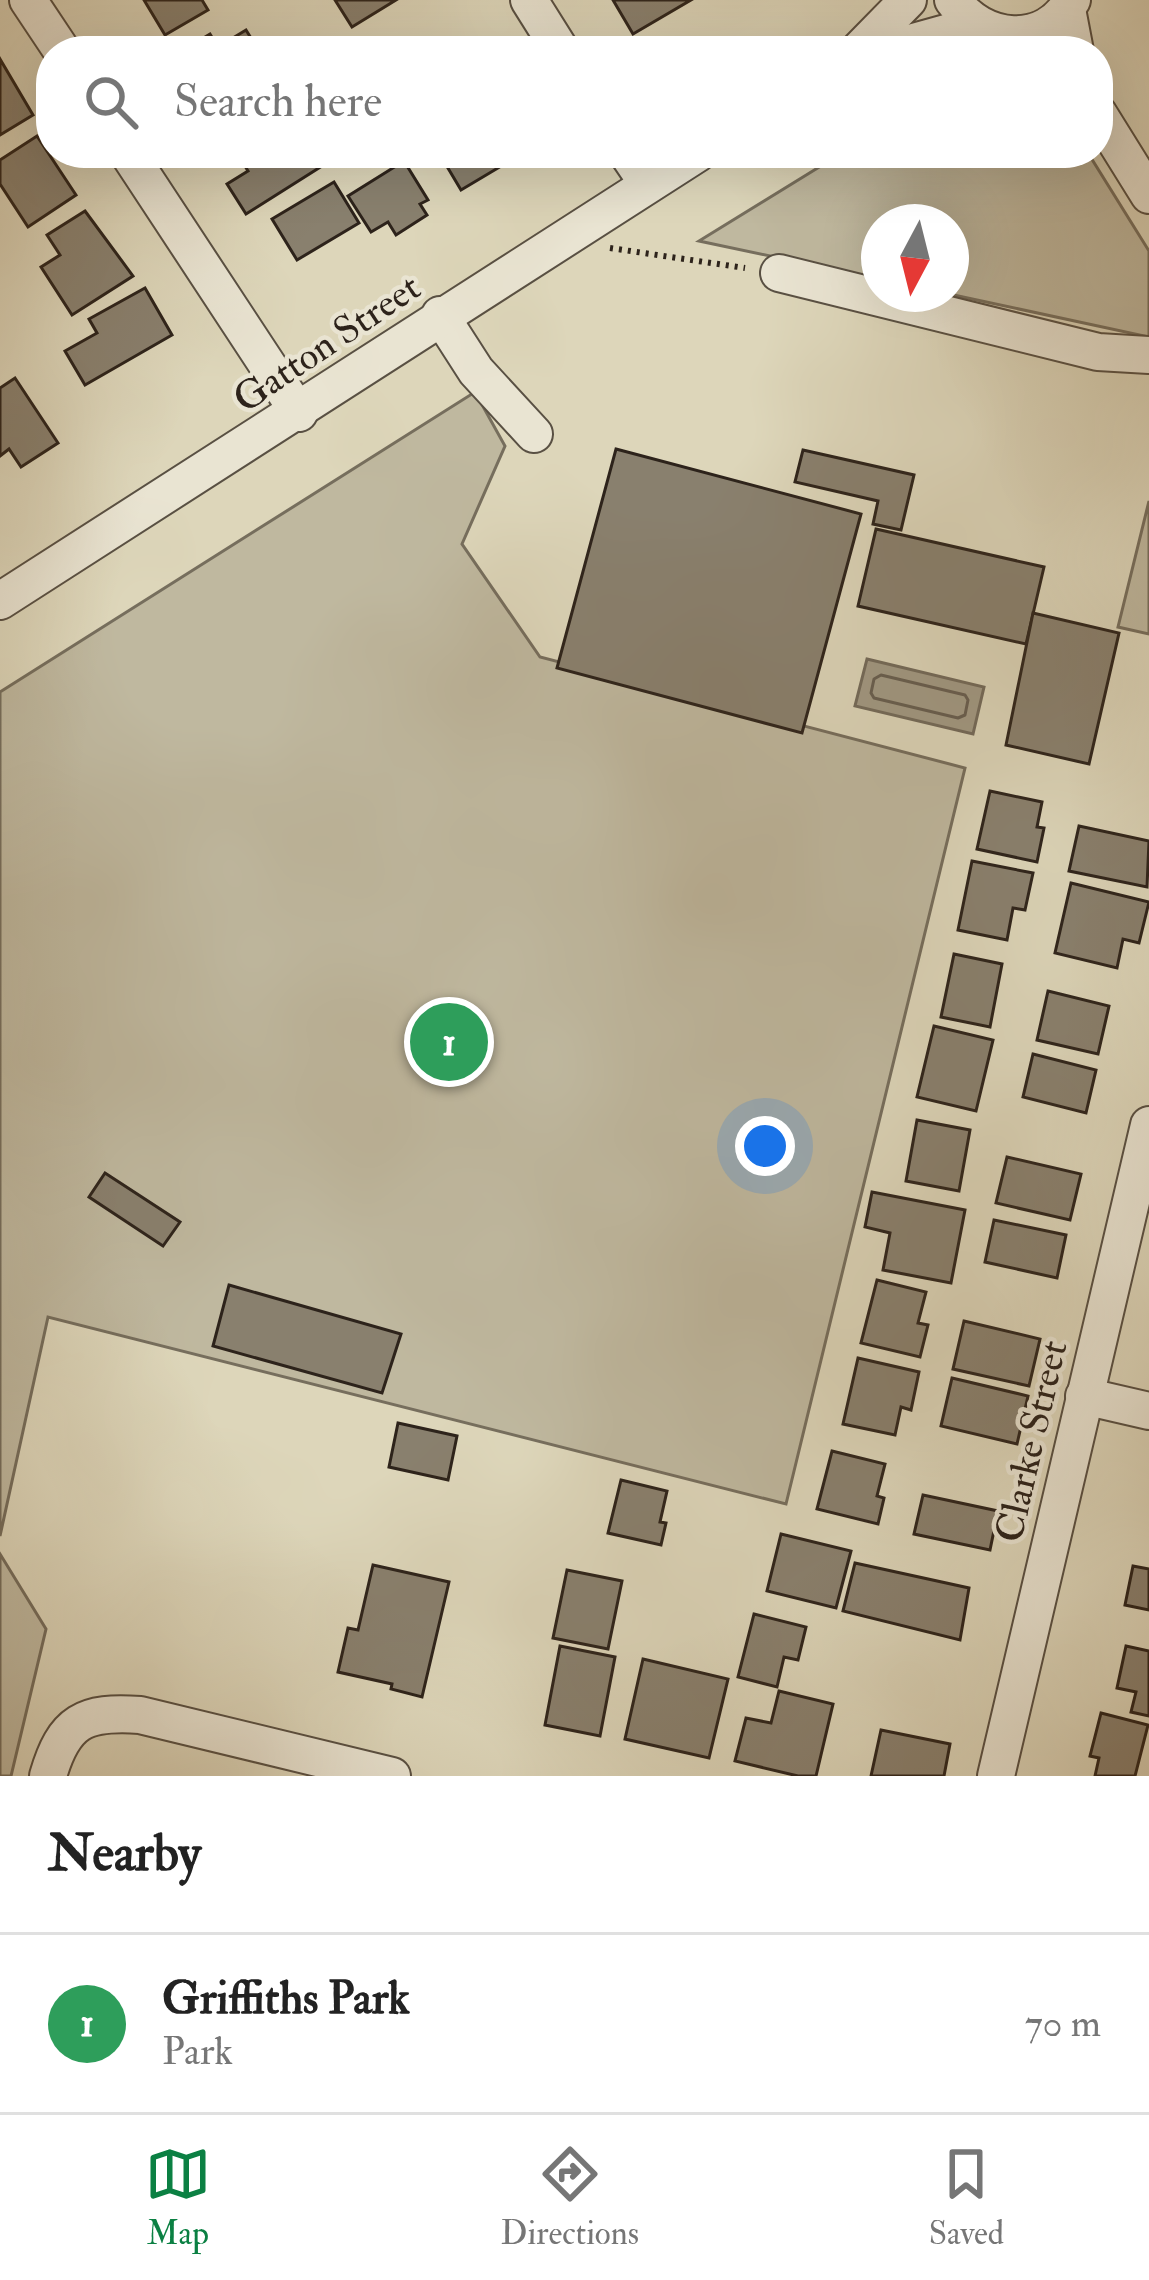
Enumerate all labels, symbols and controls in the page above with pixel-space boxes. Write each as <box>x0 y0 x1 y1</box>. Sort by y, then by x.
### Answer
search box <box>36 36 1113 168</box>
icon: search <box>78 69 144 135</box>
text: Search here <box>174 74 382 130</box>
north arrow <box>861 204 969 312</box>
street label: Gatton Street <box>224 263 430 424</box>
pin: 1 <box>410 997 488 1087</box>
your location <box>735 1116 795 1176</box>
street label: Clarke Street <box>984 1336 1078 1547</box>
text: Nearby <box>48 1822 201 1886</box>
text: Griffiths Park <box>162 1971 410 2027</box>
text: 1 <box>80 1999 94 2048</box>
text: 70 m <box>1025 1999 1101 2048</box>
text: Park <box>162 2027 233 2076</box>
tab: Map <box>145 2141 211 2254</box>
tab: Directions <box>501 2141 639 2254</box>
tab: Saved <box>929 2141 1004 2254</box>

